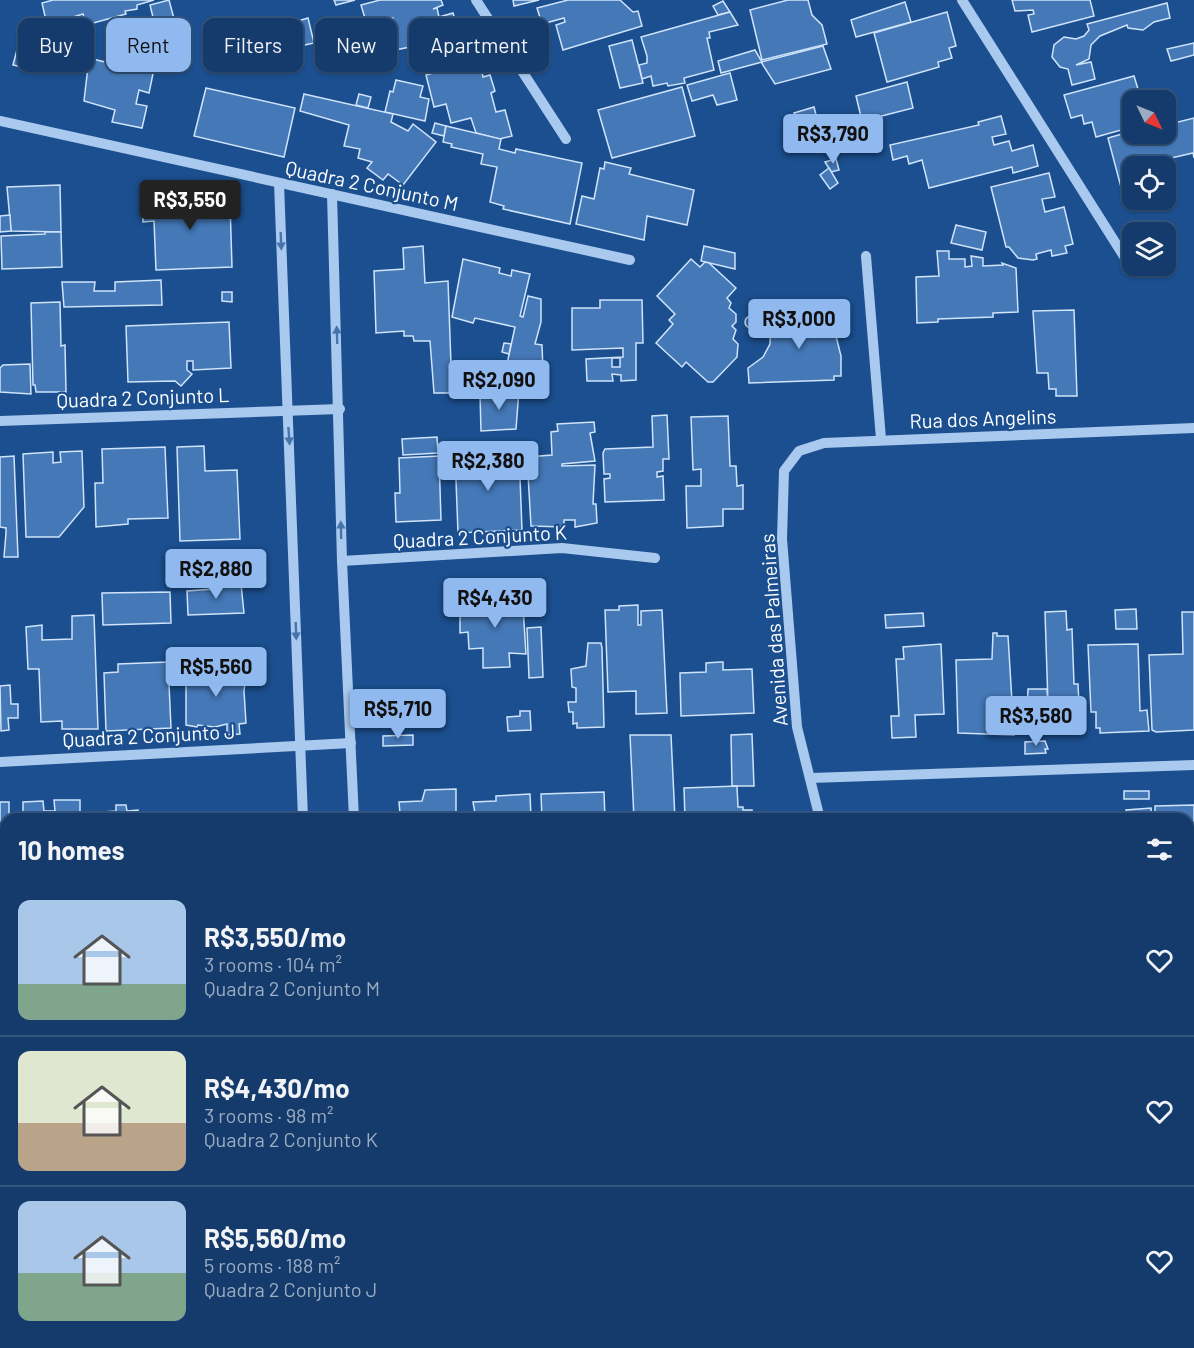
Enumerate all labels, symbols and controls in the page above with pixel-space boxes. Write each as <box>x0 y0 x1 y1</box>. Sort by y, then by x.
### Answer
chip: Buy <box>18 18 94 72</box>
chip: Rent <box>106 18 191 72</box>
chip: Filters <box>203 18 303 72</box>
chip: New <box>315 18 397 72</box>
chip: Apartment <box>409 18 549 72</box>
north arrow <box>1122 90 1176 144</box>
map controls <box>1122 90 1176 276</box>
pin: R$3,790 <box>778 114 888 165</box>
text: R$3,790 <box>797 121 869 145</box>
street label: Quadra 2 Conjunto M <box>283 155 461 215</box>
button: locate <box>1122 156 1176 210</box>
pin: R$3,550 <box>135 180 245 231</box>
text: R$3,550 <box>154 187 226 211</box>
button: layers <box>1122 222 1176 276</box>
one-way arrow <box>277 232 286 251</box>
pin: R$3,000 <box>744 299 854 350</box>
text: R$3,000 <box>762 306 836 330</box>
one-way arrow <box>333 325 342 344</box>
pin: R$2,090 <box>444 360 554 411</box>
text: R$2,090 <box>462 367 536 391</box>
street label: Quadra 2 Conjunto L <box>56 382 230 412</box>
street label: Rua dos Angelins <box>909 403 1057 433</box>
one-way arrow <box>285 427 294 446</box>
pin: R$2,380 <box>433 441 543 492</box>
text: R$2,380 <box>451 448 525 472</box>
street label: Quadra 2 Conjunto K <box>393 519 567 553</box>
one-way arrow <box>337 520 346 539</box>
street label: Avenida das Palmeiras <box>754 533 792 727</box>
pin: R$2,880 <box>161 549 271 600</box>
text: R$2,880 <box>179 556 253 580</box>
pin: R$4,430 <box>440 578 550 629</box>
text: R$4,430 <box>457 585 533 609</box>
one-way arrow <box>292 621 301 640</box>
pin: R$5,560 <box>161 647 271 698</box>
text: R$5,560 <box>180 654 252 678</box>
pin: R$5,710 <box>343 689 453 740</box>
text: R$5,710 <box>364 696 432 720</box>
pin: R$3,580 <box>981 696 1091 747</box>
text: R$3,580 <box>1000 703 1072 727</box>
street label: Quadra 2 Conjunto J <box>62 718 236 752</box>
icon: filters <box>1143 833 1176 866</box>
text: 10 homes <box>18 834 125 865</box>
text: R$3,550/mo <box>204 921 346 952</box>
icon: home <box>66 924 138 996</box>
icon: heart <box>1143 944 1176 977</box>
text: 3 rooms · 104 m² <box>204 952 342 976</box>
text: Quadra 2 Conjunto M <box>204 976 380 1000</box>
text: R$4,430/mo <box>204 1072 350 1103</box>
icon: home <box>66 1075 138 1147</box>
icon: heart <box>1143 1095 1176 1128</box>
text: 3 rooms · 98 m² <box>204 1103 334 1127</box>
text: Quadra 2 Conjunto K <box>204 1127 378 1151</box>
text: R$5,560/mo <box>204 1222 346 1253</box>
icon: home <box>66 1225 138 1297</box>
icon: heart <box>1143 1245 1176 1278</box>
text: 5 rooms · 188 m² <box>204 1253 341 1277</box>
text: Quadra 2 Conjunto J <box>204 1277 377 1301</box>

